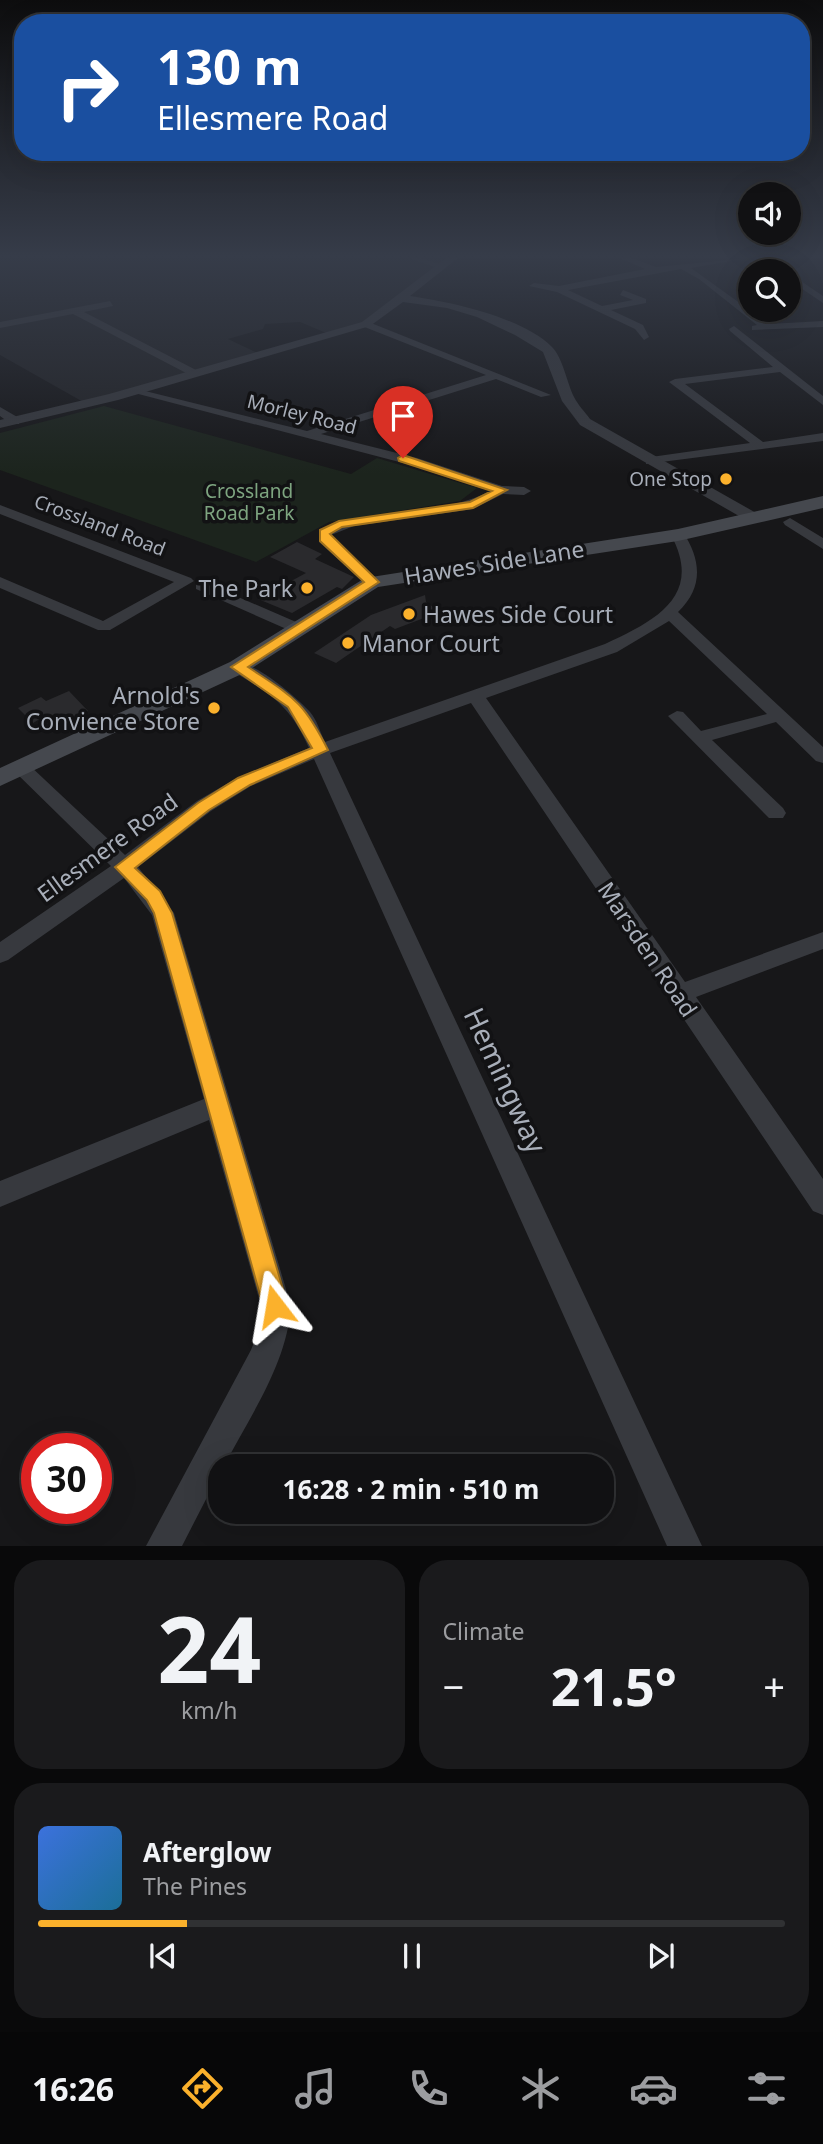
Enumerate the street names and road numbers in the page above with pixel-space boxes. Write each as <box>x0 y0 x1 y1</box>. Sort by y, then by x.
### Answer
street label: Morley Road <box>244 388 360 440</box>
street label: Crossland Road <box>31 488 169 562</box>
street label: Hawes Side Lane <box>402 532 586 592</box>
street label: Ellesmere Road <box>30 785 184 909</box>
street label: Marsden Road <box>591 875 705 1023</box>
street label: Hemingway <box>456 1001 557 1160</box>

